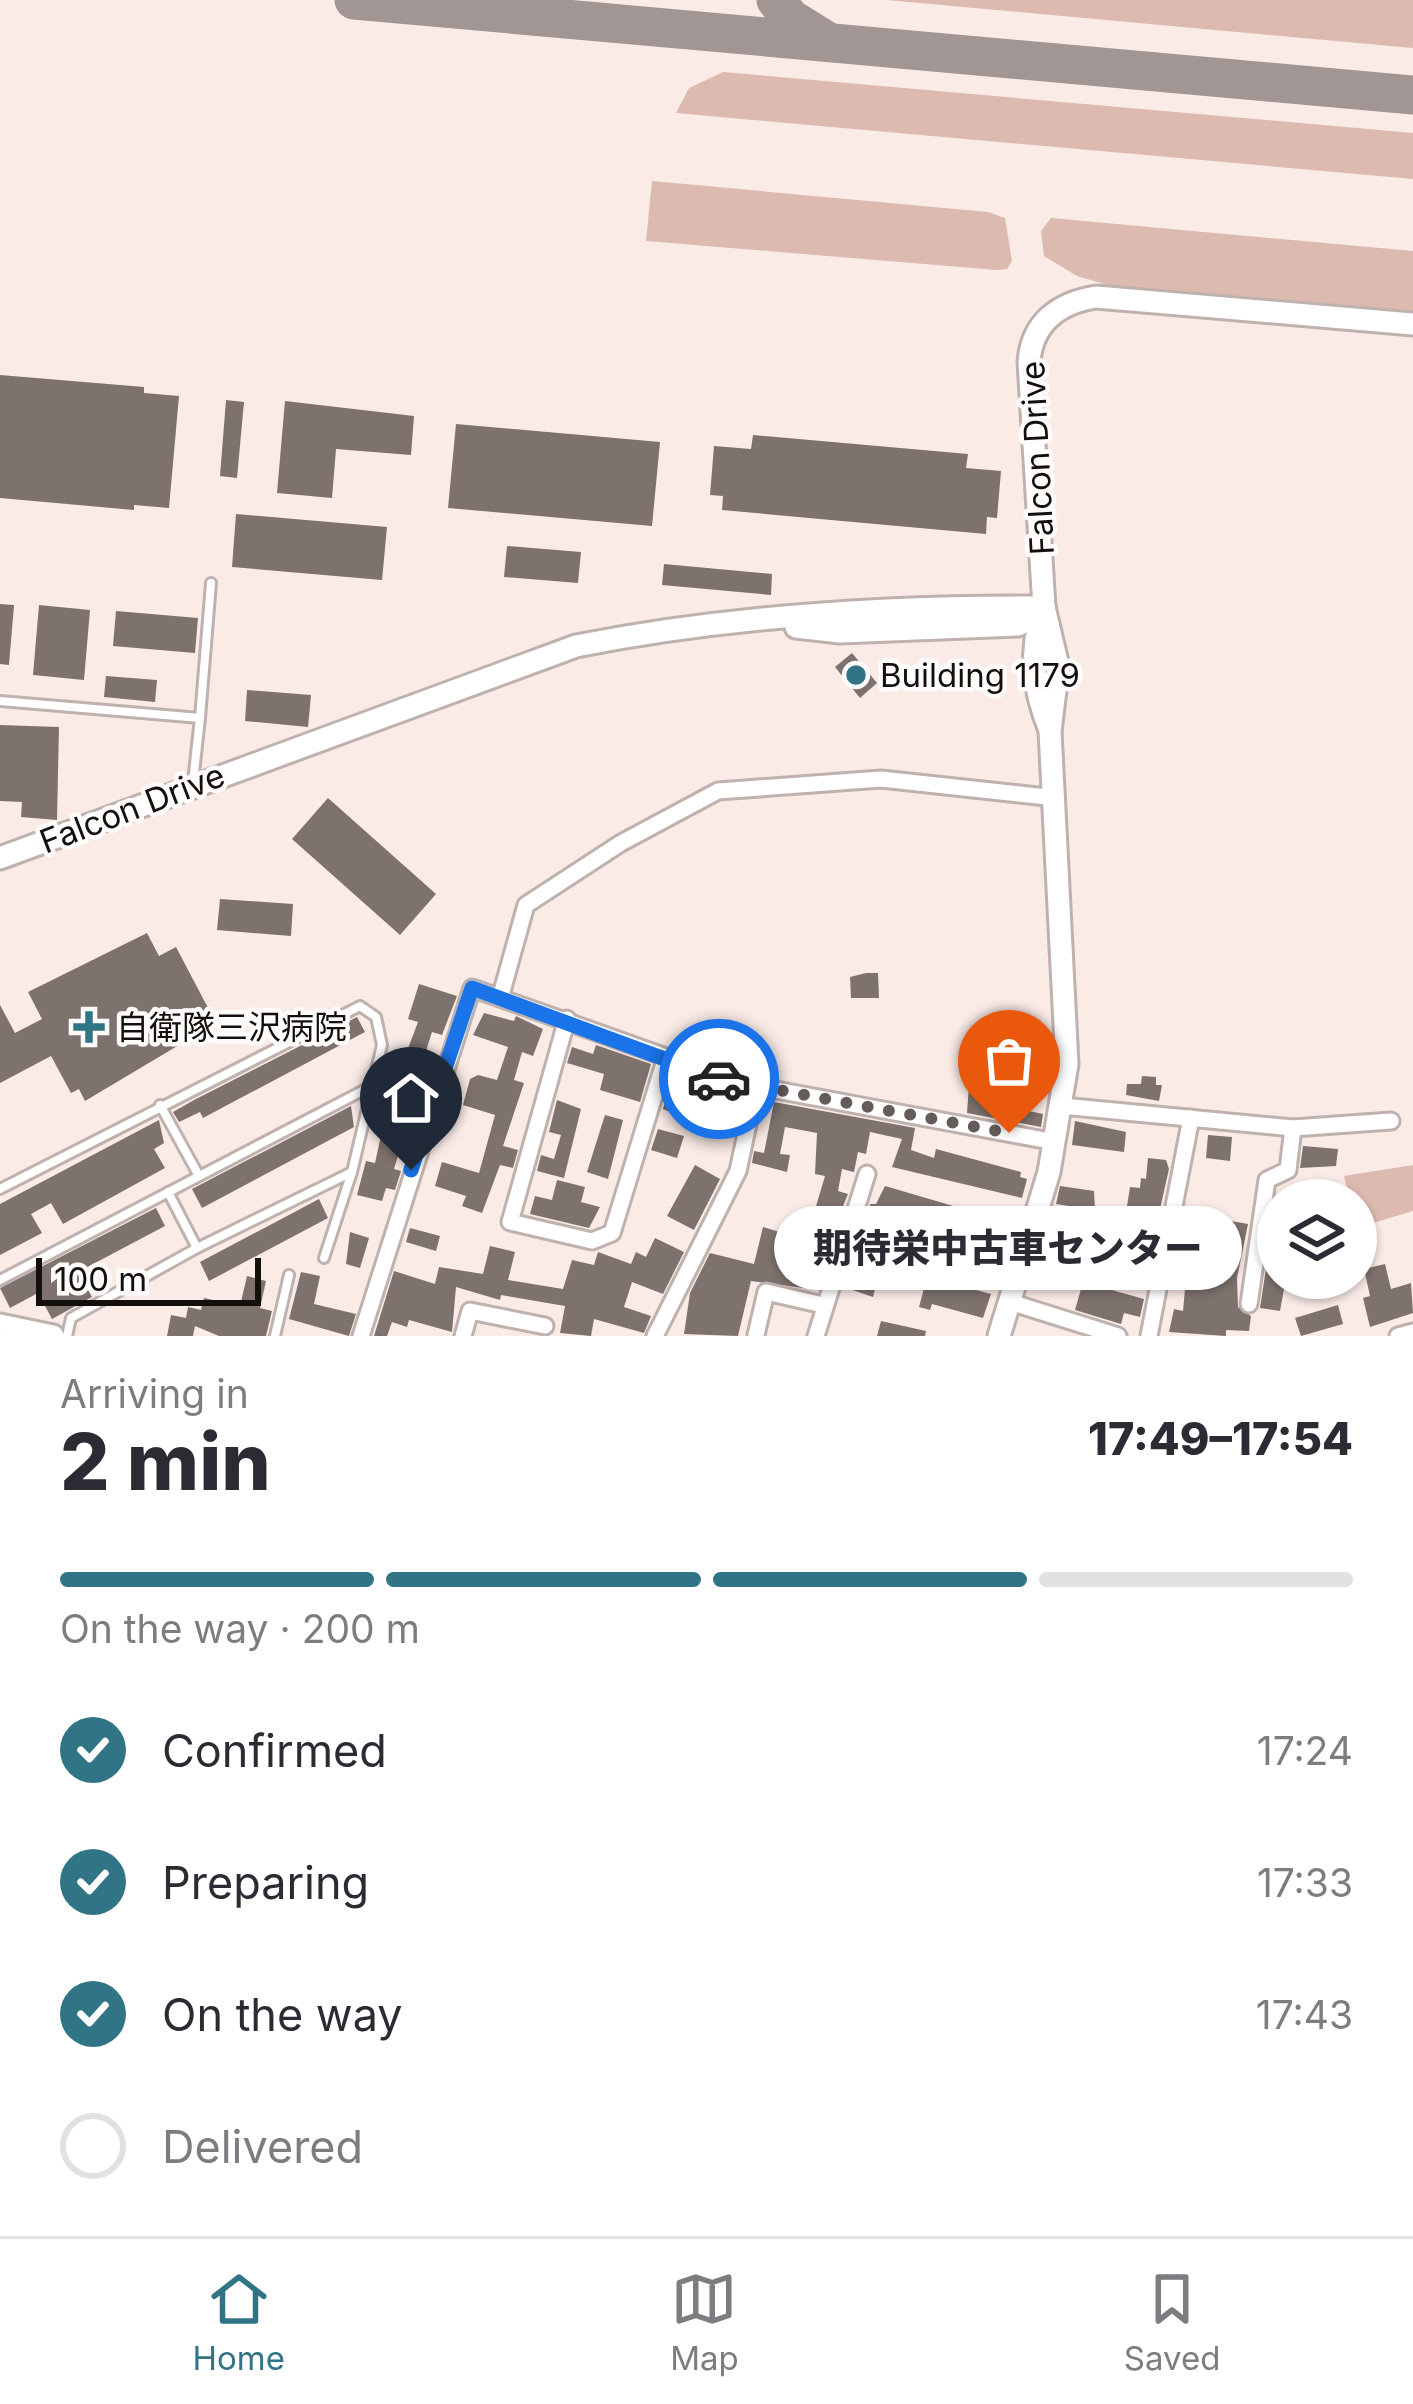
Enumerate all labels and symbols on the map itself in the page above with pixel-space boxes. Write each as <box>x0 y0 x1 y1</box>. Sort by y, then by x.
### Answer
street label: Falcon Drive <box>1012 360 1062 556</box>
place label: Building 1179 <box>880 655 1080 695</box>
marker: Building 1179 <box>843 662 869 688</box>
street label: Falcon Drive <box>34 754 230 862</box>
place label: 自衛隊三沢病院 <box>116 1007 347 1047</box>
pin <box>958 1010 1060 1133</box>
marker: 自衛隊三沢病院 <box>73 1011 105 1043</box>
courier <box>659 1019 779 1139</box>
pin <box>360 1047 462 1170</box>
callout: 期待栄中古車センター <box>775 1205 1243 1289</box>
scale bar <box>36 1252 261 1305</box>

